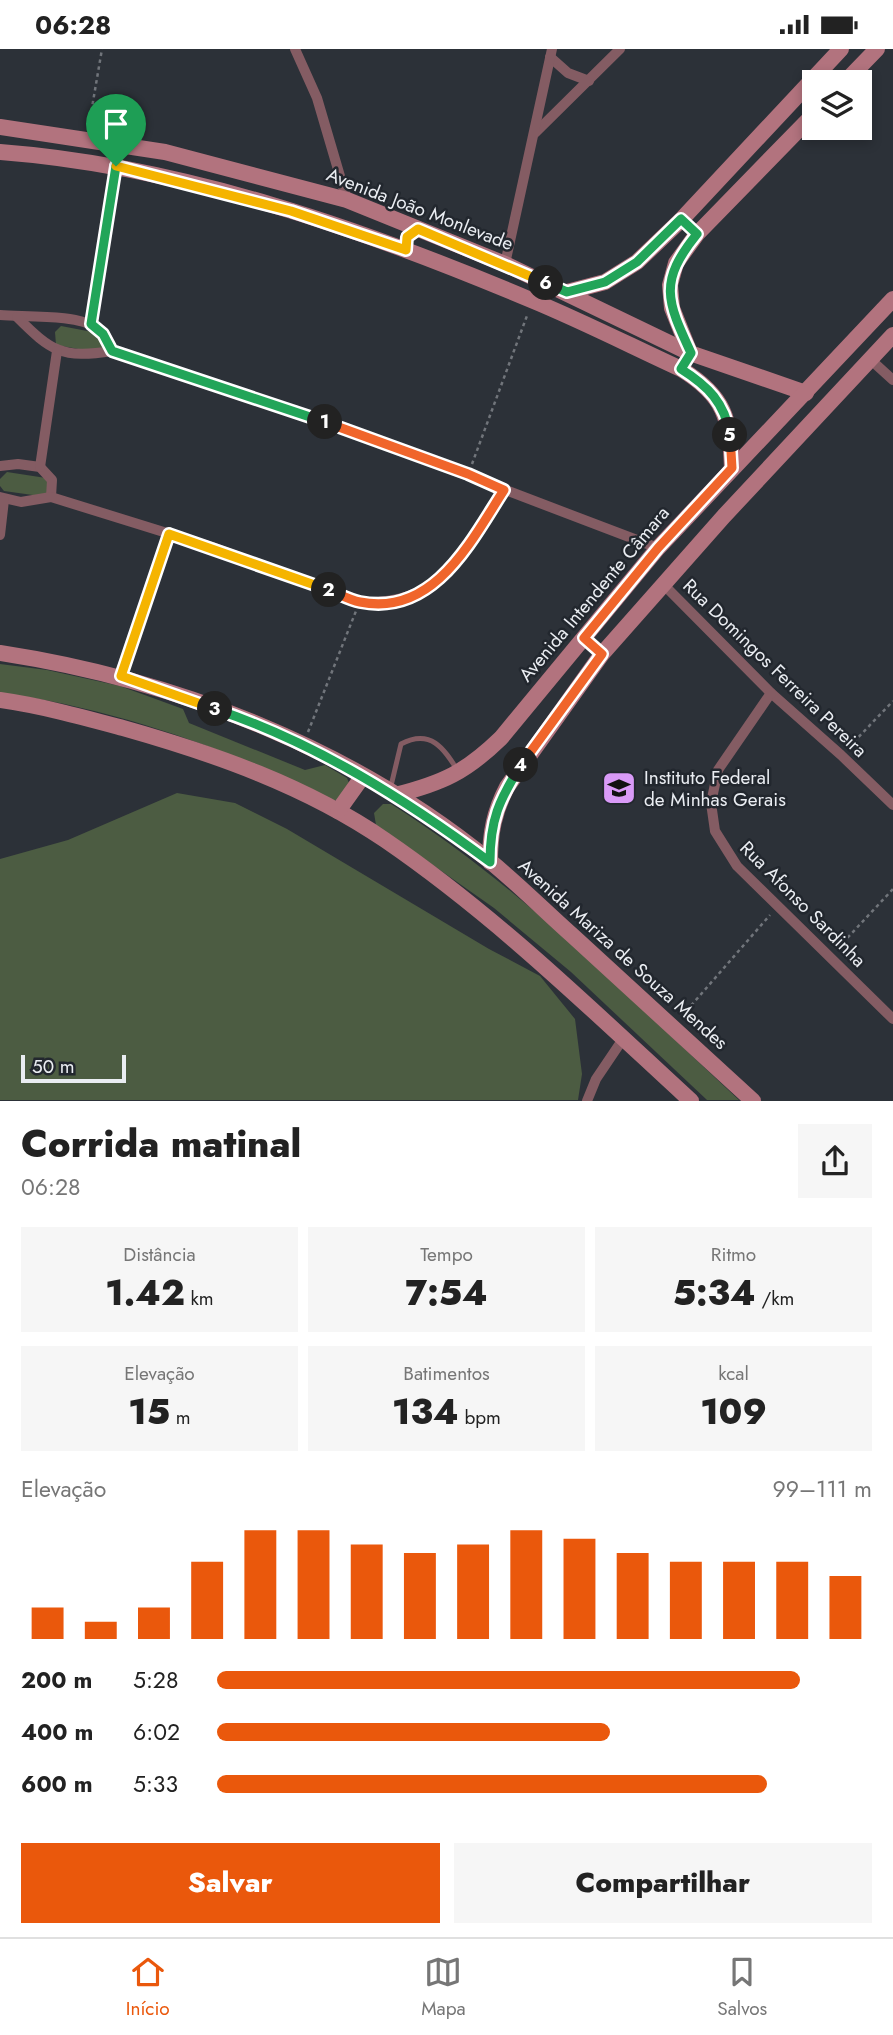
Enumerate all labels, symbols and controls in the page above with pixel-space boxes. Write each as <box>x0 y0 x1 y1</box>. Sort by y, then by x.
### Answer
text: 06:28 <box>35 6 111 44</box>
map controls <box>802 70 872 140</box>
button: layers <box>802 70 872 140</box>
pin <box>86 94 146 166</box>
icon: arrive <box>97 105 135 143</box>
street label: Avenida João Monlevade <box>323 161 517 257</box>
pin: 6 <box>528 265 564 301</box>
text: 6 <box>539 269 552 296</box>
pin: 1 <box>308 405 342 439</box>
text: 1 <box>320 408 329 435</box>
pin: 5 <box>712 417 748 453</box>
text: 5 <box>723 421 736 448</box>
street label: Avenida Intendente Câmara <box>512 500 676 688</box>
pin: 2 <box>312 573 346 607</box>
street label: Rua Domingos Ferreira Pereira <box>677 573 873 763</box>
text: 2 <box>322 576 335 603</box>
pin: 3 <box>198 691 232 727</box>
text: 3 <box>209 695 220 722</box>
pin: 4 <box>504 747 538 783</box>
text: 4 <box>514 751 527 778</box>
place label: Instituto Federal de Minhas Gerais <box>644 764 786 813</box>
school or university icon: Instituto Federal de Minhas Gerais <box>600 769 638 807</box>
street label: Rua Afonso Sardinha <box>734 835 872 973</box>
street label: Avenida Mariza de Souza Mendes <box>512 852 734 1056</box>
scale bar <box>21 1051 126 1083</box>
text: 50 m <box>32 1053 75 1080</box>
text: Corrida matinal <box>21 1116 301 1171</box>
button: share <box>798 1124 872 1198</box>
text: 06:28 <box>21 1170 81 1204</box>
text: Distância <box>123 1241 196 1268</box>
text: Tempo <box>420 1241 473 1268</box>
text: Ritmo <box>711 1241 756 1268</box>
text: 1.42 <box>105 1268 185 1318</box>
text: 7:54 <box>405 1268 488 1318</box>
text: 5:34 <box>673 1268 756 1318</box>
text: km <box>185 1285 214 1312</box>
text: /km <box>756 1285 794 1312</box>
text: Elevação <box>124 1360 195 1387</box>
text: Batimentos <box>403 1360 490 1387</box>
text: kcal <box>718 1360 749 1387</box>
text: 15 <box>128 1387 170 1437</box>
text: 134 <box>392 1387 459 1437</box>
text: 109 <box>700 1387 767 1437</box>
text: m <box>170 1404 191 1431</box>
text: bpm <box>459 1404 501 1431</box>
text: Elevação <box>21 1472 106 1506</box>
text: 99–111 m <box>773 1472 872 1506</box>
text: 200 m <box>21 1663 92 1697</box>
text: 5:28 <box>133 1663 179 1697</box>
text: 400 m <box>21 1715 93 1749</box>
text: 6:02 <box>133 1715 180 1749</box>
text: 600 m <box>21 1767 93 1801</box>
text: 5:33 <box>133 1767 178 1801</box>
button: Salvar <box>21 1843 440 1923</box>
button: Compartilhar <box>454 1843 872 1923</box>
tab: Início <box>126 1953 170 2022</box>
tab: Mapa <box>421 1953 466 2022</box>
tab: Salvos <box>717 1953 767 2022</box>

